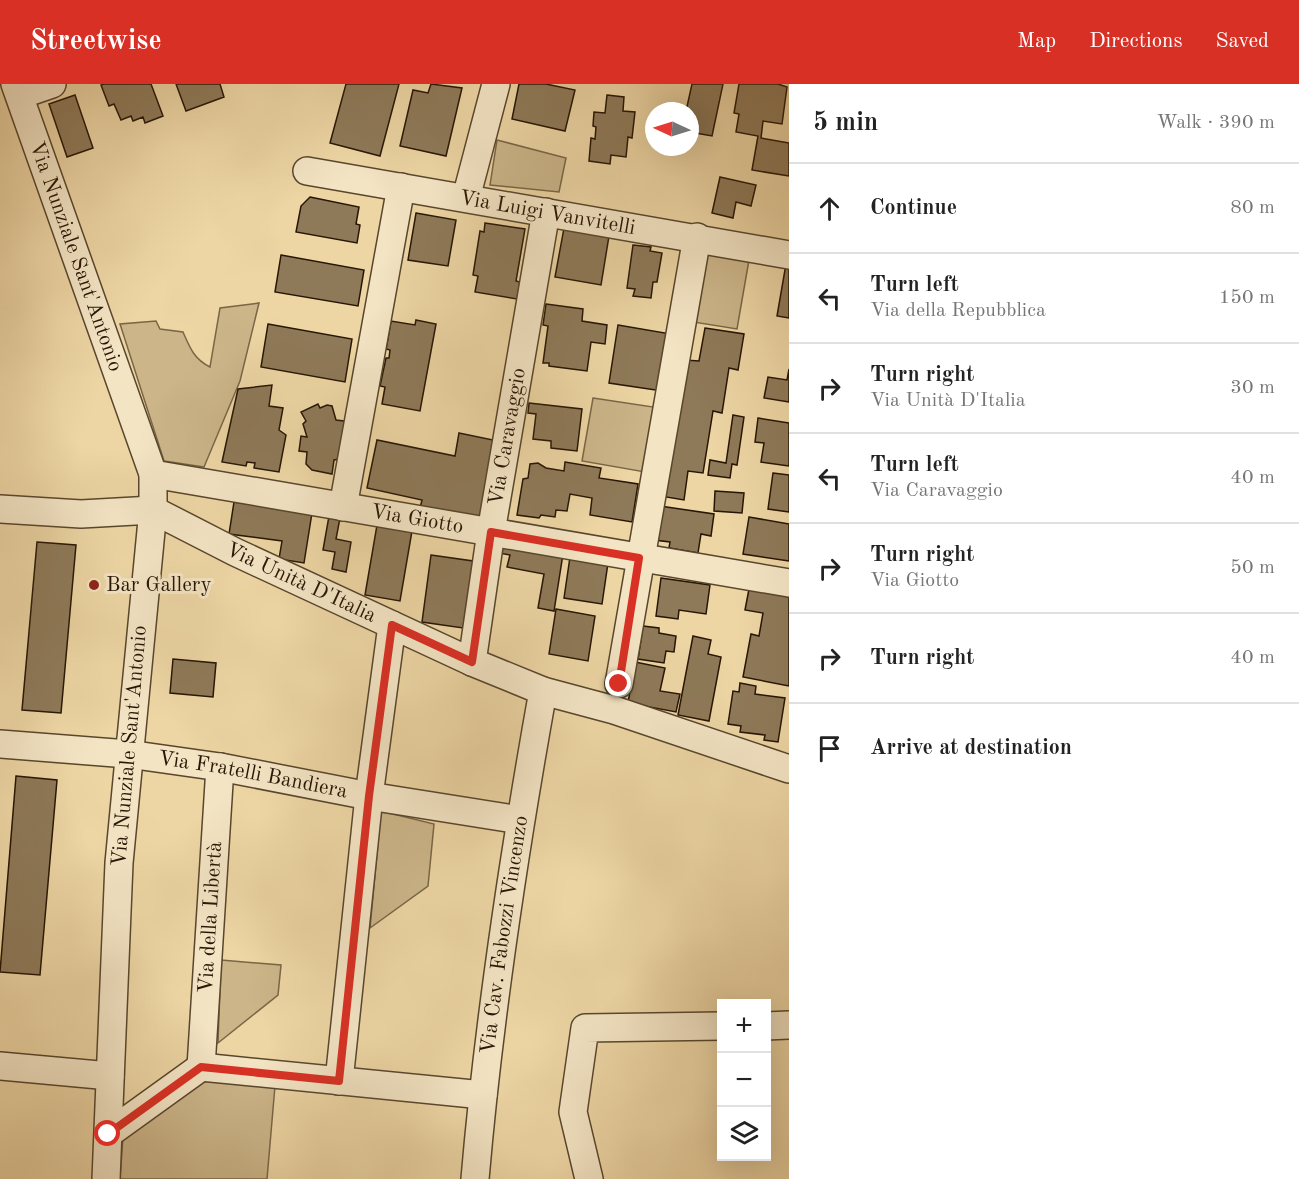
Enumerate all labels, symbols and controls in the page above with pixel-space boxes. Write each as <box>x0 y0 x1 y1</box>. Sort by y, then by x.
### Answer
text: Streetwise <box>30 28 162 56</box>
text: Map <box>1017 31 1056 52</box>
text: Directions <box>1089 31 1183 52</box>
text: Saved <box>1216 31 1269 52</box>
north arrow <box>645 102 699 156</box>
text: 5 min <box>813 110 878 136</box>
text: Walk · 390 m <box>1156 113 1275 133</box>
street label: Via Nunziale Sant'Antonio <box>26 139 126 374</box>
street label: Via Luigi Vanvitelli <box>458 187 637 239</box>
icon: ahead <box>813 192 846 225</box>
text: Continue <box>870 197 957 219</box>
text: 80 m <box>1230 198 1275 218</box>
text: Turn left <box>870 274 959 296</box>
icon: left <box>813 282 846 315</box>
text: 150 m <box>1219 288 1275 308</box>
text: Via della Repubblica <box>870 301 1046 321</box>
text: Turn right <box>870 364 974 386</box>
street label: Via Caravaggio <box>485 366 530 507</box>
icon: right <box>813 372 846 405</box>
text: 30 m <box>1230 378 1275 398</box>
text: Via Unità D'Italia <box>870 391 1026 411</box>
text: Turn left <box>870 454 959 476</box>
icon: left <box>813 462 846 495</box>
text: 40 m <box>1230 468 1275 488</box>
text: Via Caravaggio <box>870 481 1003 501</box>
street label: Via Giotto <box>369 501 465 538</box>
street label: Via Unità D'Italia <box>222 538 379 626</box>
text: Turn right <box>870 544 974 566</box>
icon: right <box>813 552 846 585</box>
text: 50 m <box>1230 558 1275 578</box>
text: Via Giotto <box>870 571 959 591</box>
place label: Bar Gallery <box>106 575 212 596</box>
marker: Bar Gallery <box>87 578 101 592</box>
street label: Via Nunziale Sant'Antonio <box>109 624 151 868</box>
icon: right <box>813 642 846 675</box>
text: Turn right <box>870 647 974 669</box>
text: 40 m <box>1230 648 1275 668</box>
route end <box>605 670 631 696</box>
icon: arrive <box>813 732 846 765</box>
text: Arrive at destination <box>870 737 1072 759</box>
street label: Via Fratelli Bandiera <box>157 748 349 802</box>
street label: Via Cav. Fabozzi Vincenzo <box>477 814 532 1055</box>
street label: Via della Libertà <box>195 841 226 994</box>
map controls <box>717 999 771 1161</box>
button: + <box>717 999 771 1053</box>
button: − <box>717 1053 771 1107</box>
button: layers <box>717 1107 771 1161</box>
route start <box>94 1120 120 1146</box>

